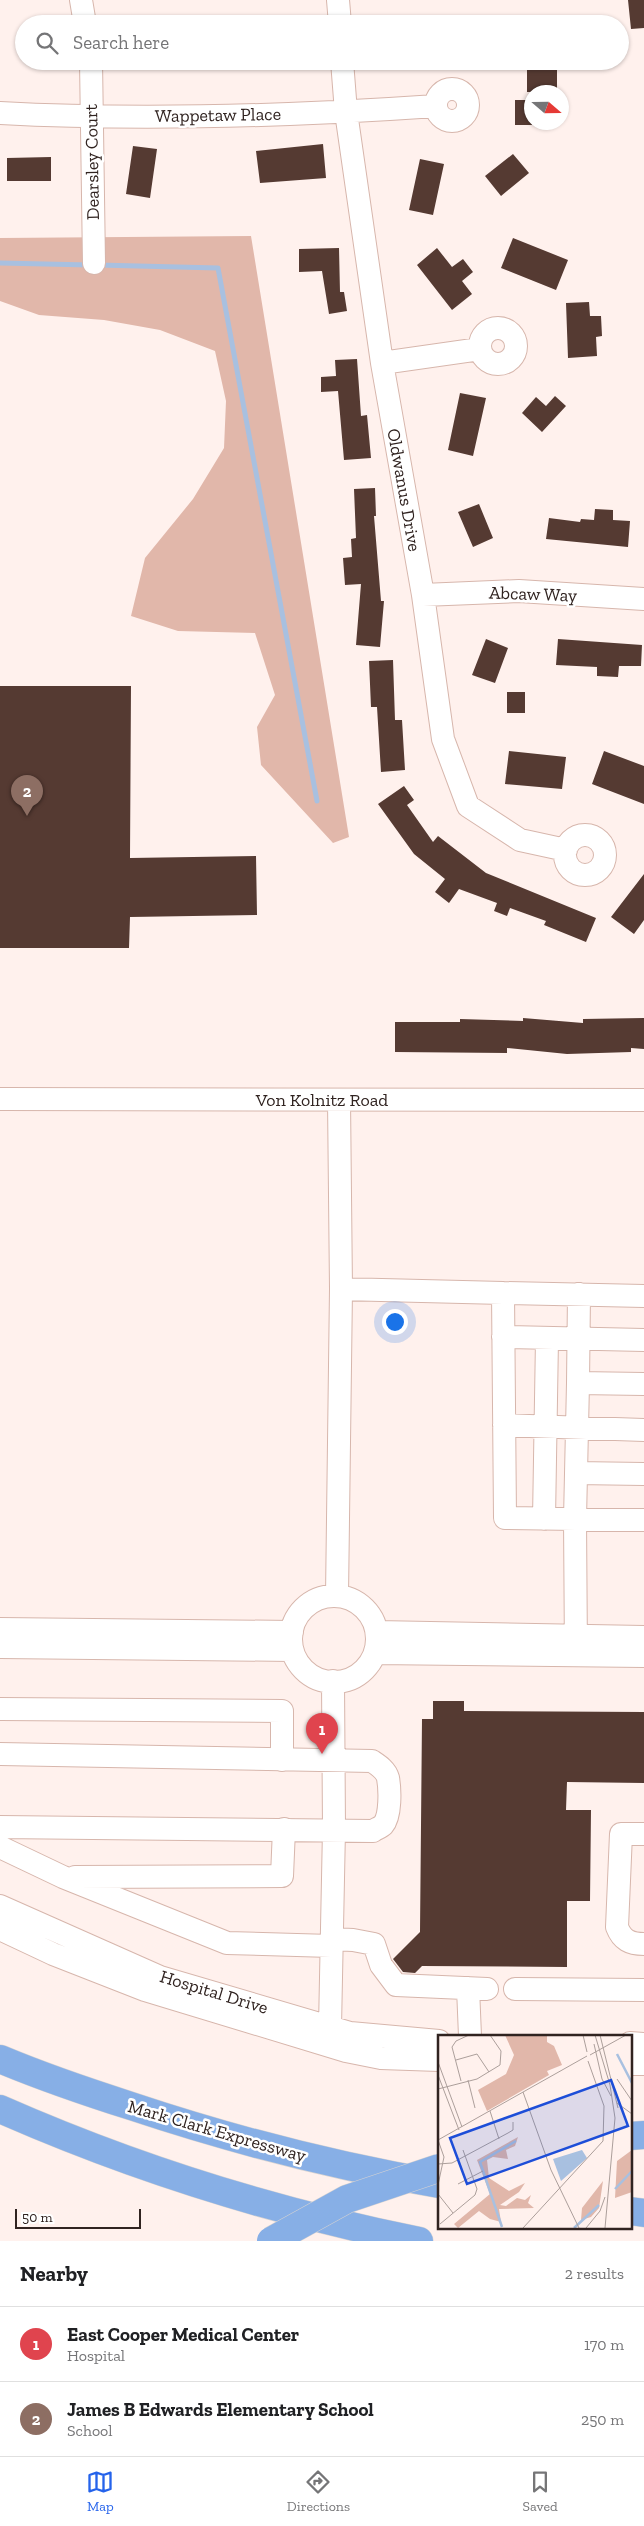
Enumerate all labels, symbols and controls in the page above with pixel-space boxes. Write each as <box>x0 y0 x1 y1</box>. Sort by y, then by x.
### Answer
search box <box>15 15 629 70</box>
icon: search <box>33 29 61 57</box>
text: Search here <box>73 31 169 54</box>
north arrow <box>524 85 569 130</box>
street label: Dearsley Court <box>80 103 104 220</box>
street label: Wappetaw Place <box>155 103 281 127</box>
street label: Oldwanus Drive <box>382 427 426 553</box>
street label: Abcaw Way <box>488 581 578 607</box>
pin: 2 <box>11 775 43 816</box>
street label: Von Kolnitz Road <box>255 1089 388 1111</box>
your location <box>382 1309 408 1335</box>
pin: 1 <box>306 1713 338 1754</box>
street label: Hospital Drive <box>157 1965 271 2019</box>
inset map <box>438 2035 632 2228</box>
street label: Mark Clark Expressway <box>125 2095 309 2167</box>
scale bar <box>15 2206 141 2229</box>
text: 50 m <box>22 2209 53 2226</box>
text: Nearby <box>20 2261 88 2286</box>
text: 2 results <box>565 2264 624 2283</box>
text: East Cooper Medical Center <box>67 2323 299 2346</box>
text: 1 <box>33 2335 39 2354</box>
text: 170 m <box>584 2335 624 2354</box>
text: Hospital <box>67 2346 125 2365</box>
text: James B Edwards Elementary School <box>67 2398 374 2421</box>
text: 2 <box>32 2410 40 2429</box>
text: 250 m <box>581 2410 624 2429</box>
text: School <box>67 2421 113 2440</box>
tab: Map <box>86 2468 114 2515</box>
tab: Directions <box>287 2468 350 2515</box>
tab: Saved <box>523 2468 558 2515</box>

